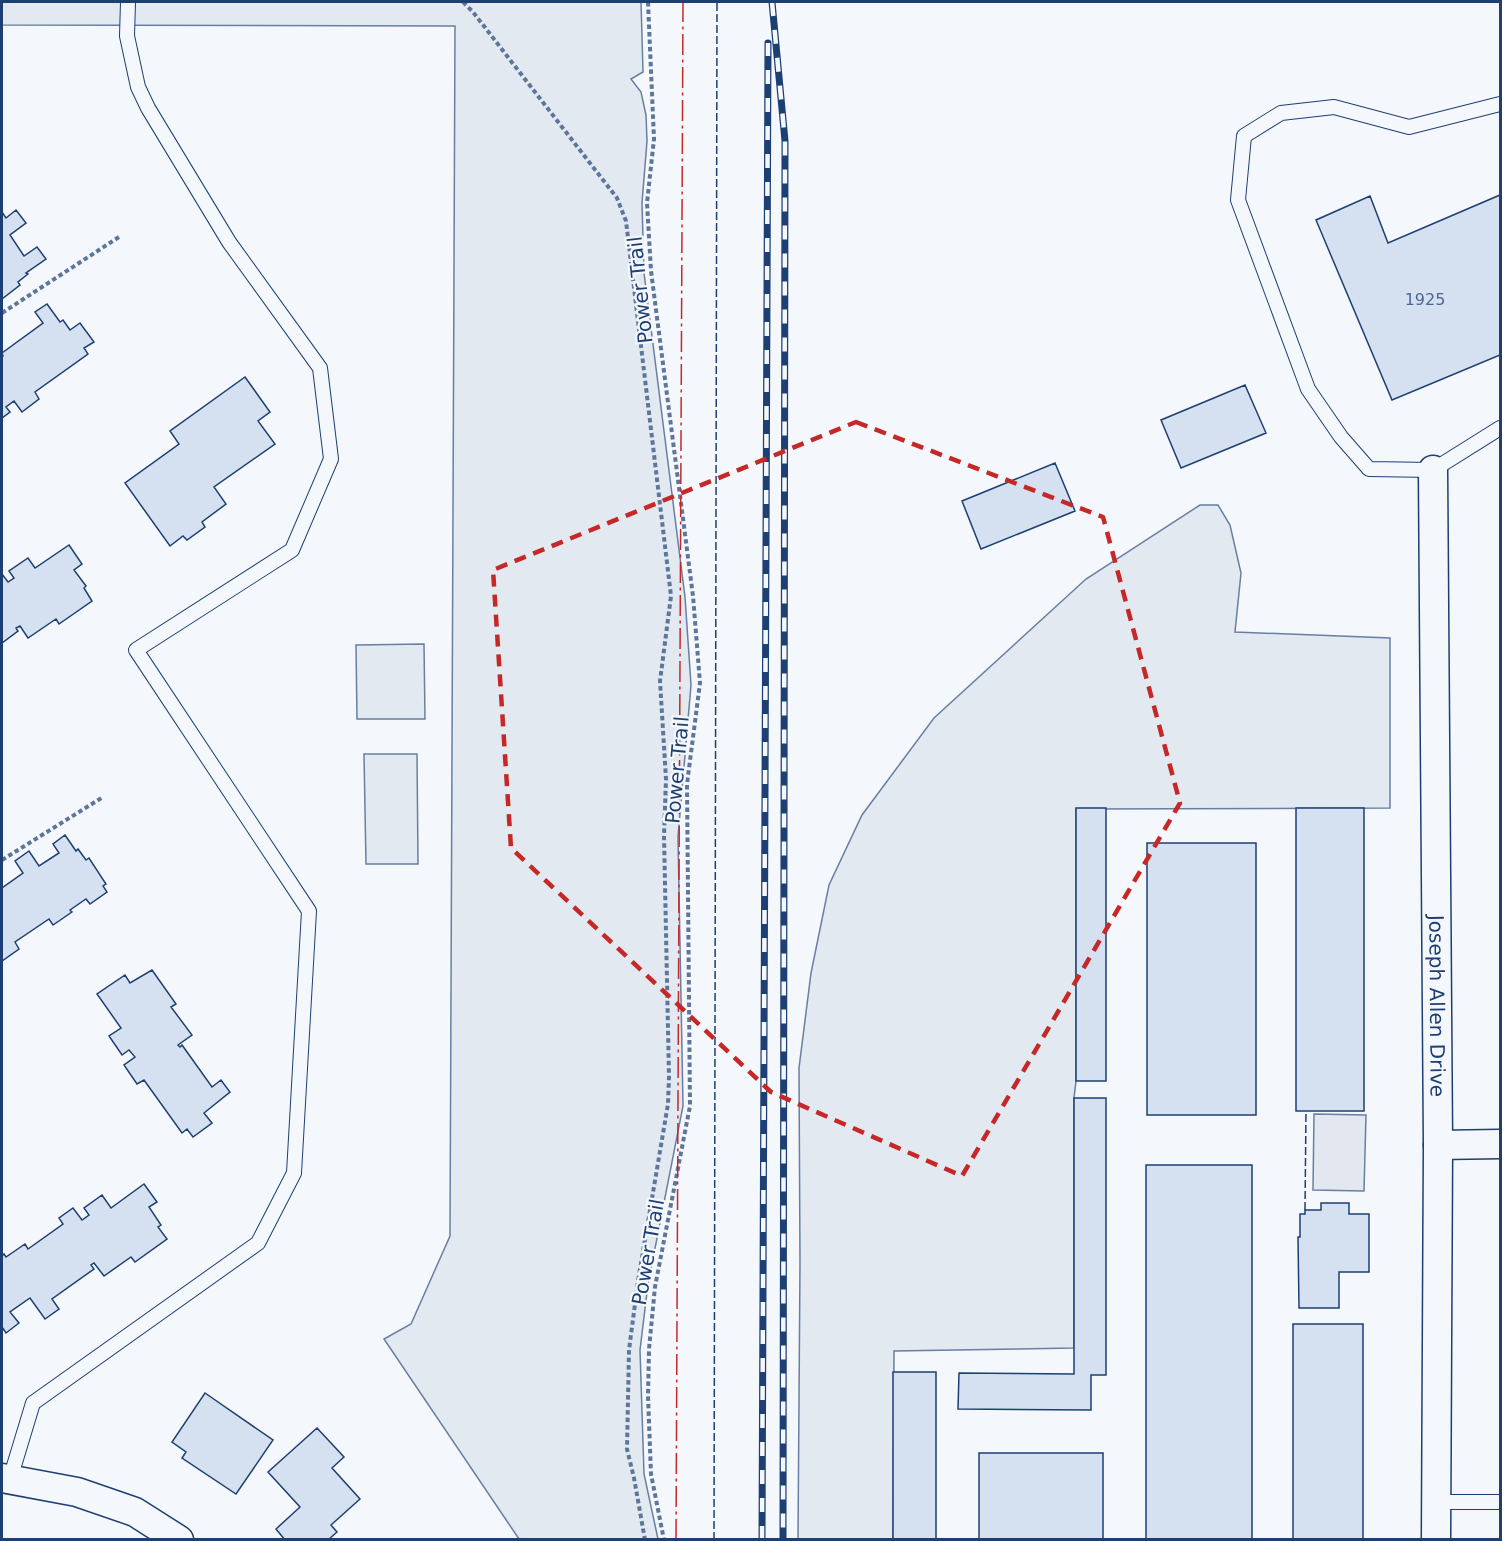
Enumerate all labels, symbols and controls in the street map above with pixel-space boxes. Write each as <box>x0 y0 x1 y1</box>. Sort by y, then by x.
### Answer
street label: Power Trail <box>622 235 658 345</box>
house number: 1925 <box>1405 290 1445 309</box>
street label: Power Trail <box>660 715 694 825</box>
street label: Joseph Allen Drive <box>1424 913 1450 1097</box>
street label: Power Trail <box>627 1197 669 1307</box>

